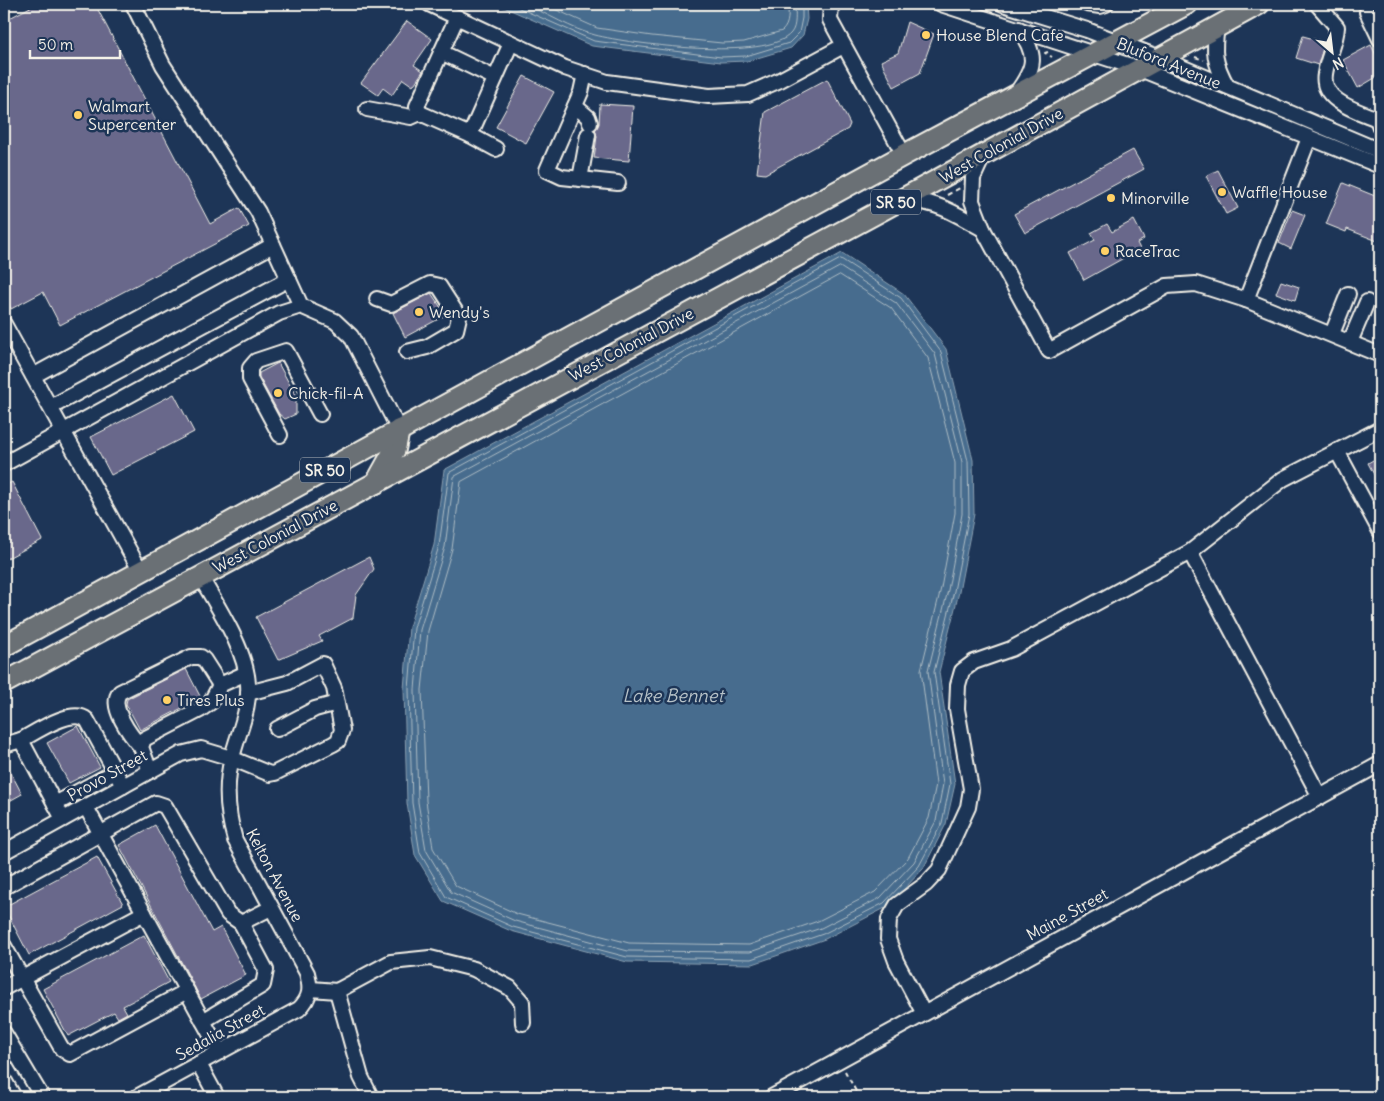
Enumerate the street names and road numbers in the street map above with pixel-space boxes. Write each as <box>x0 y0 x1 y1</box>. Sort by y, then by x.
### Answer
street label: Bluford Avenue <box>1114 33 1224 93</box>
street label: West Colonial Drive <box>936 103 1066 187</box>
road number: SR 50 <box>871 190 921 214</box>
street label: West Colonial Drive <box>565 303 697 385</box>
road number: SR 50 <box>300 458 350 482</box>
street label: West Colonial Drive <box>209 495 341 577</box>
street label: Provo Street <box>64 745 151 805</box>
street label: Kelton Avenue <box>242 825 308 925</box>
street label: Maine Street <box>1023 883 1112 945</box>
street label: Sedalia Street <box>172 999 269 1065</box>

